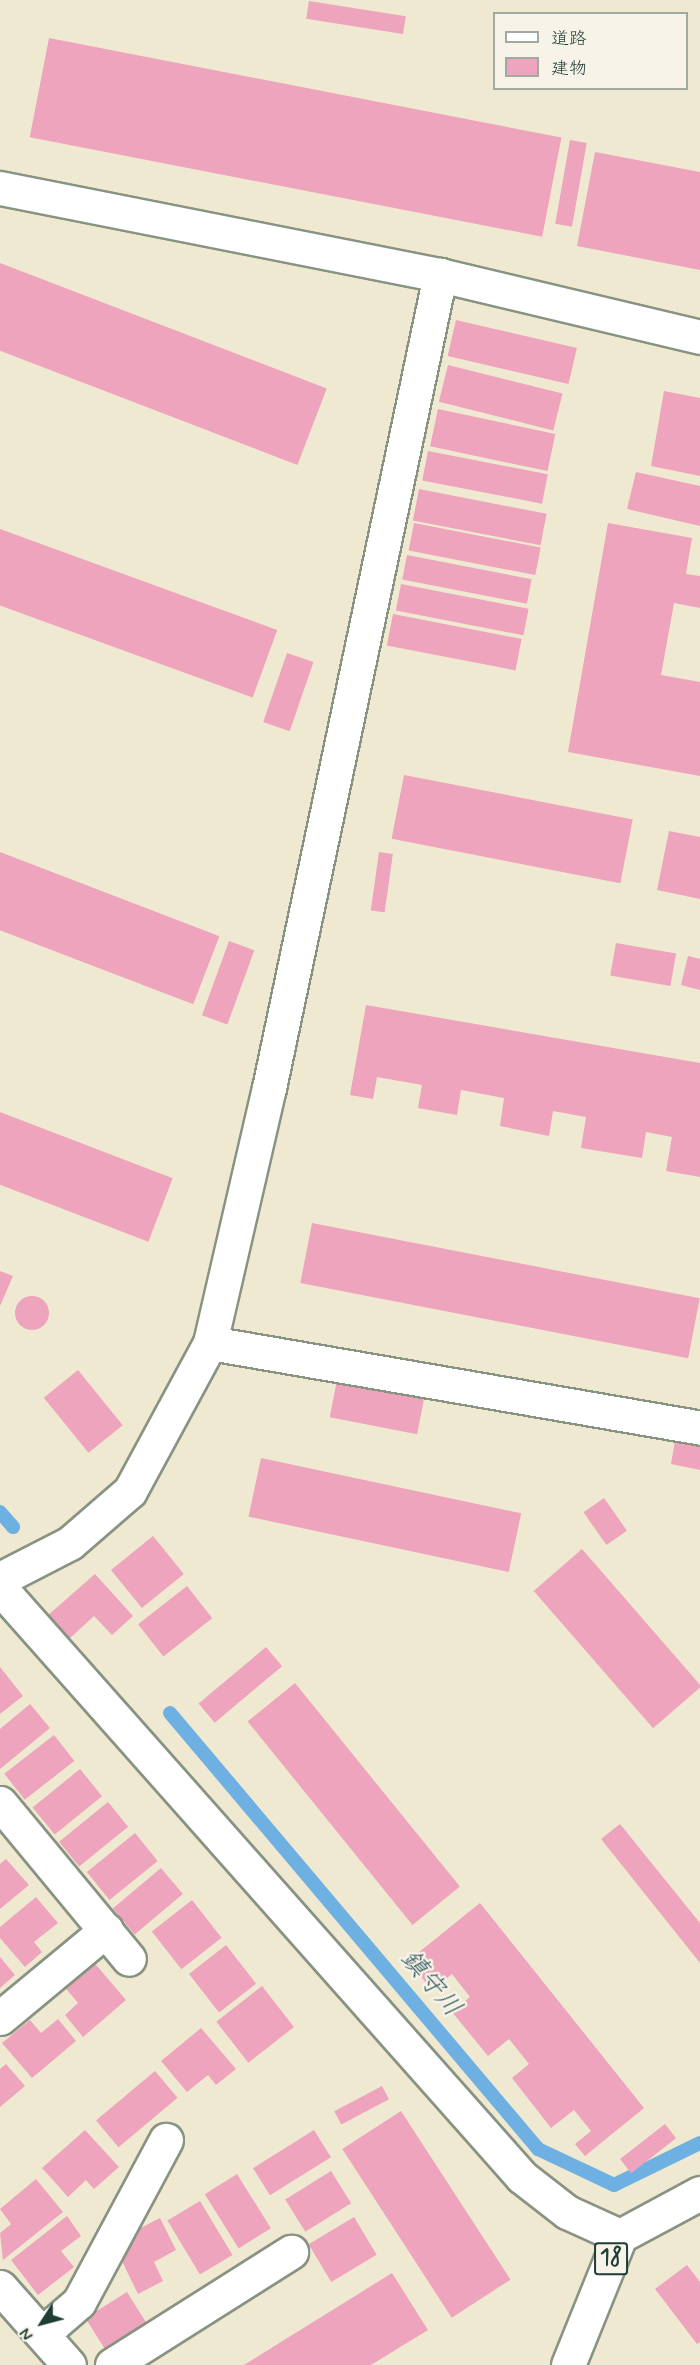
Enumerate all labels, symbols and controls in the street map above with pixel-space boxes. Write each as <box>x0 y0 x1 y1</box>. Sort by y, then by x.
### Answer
legend <box>493 12 688 90</box>
text: 道路 <box>551 27 587 51</box>
text: 建物 <box>551 57 587 81</box>
water label: 鎮守川 <box>393 1944 467 2024</box>
road number: 18 <box>593 2240 629 2278</box>
north arrow <box>12 2293 72 2353</box>
text: N <box>15 2323 39 2344</box>

